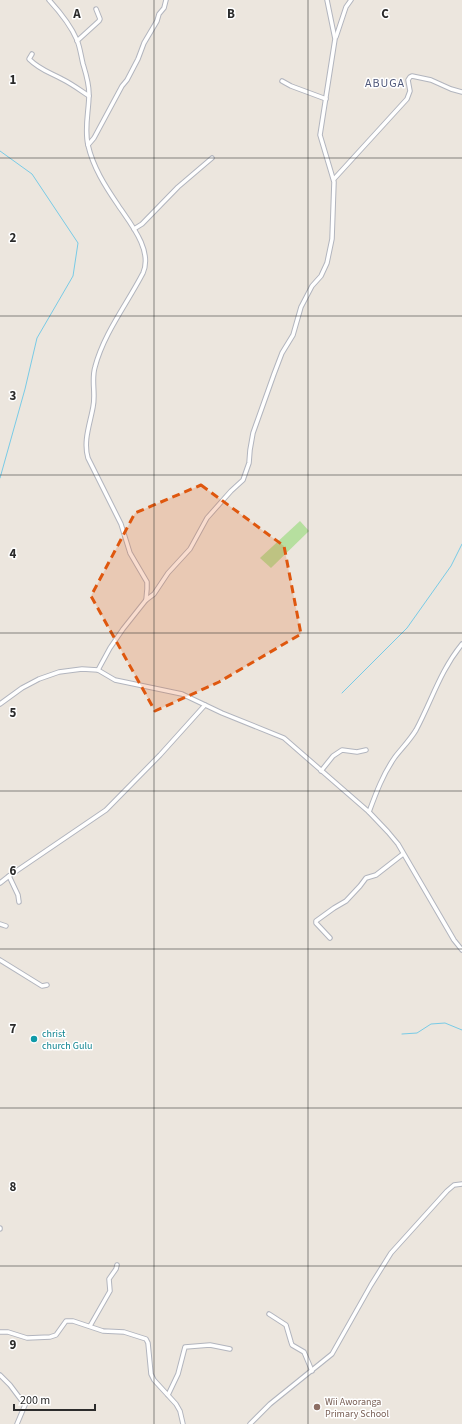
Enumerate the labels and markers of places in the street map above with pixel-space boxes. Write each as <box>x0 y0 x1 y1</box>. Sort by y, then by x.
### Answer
place label: christ church Gulu <box>42 1027 92 1053</box>
marker: christ church Gulu <box>29 1034 39 1044</box>
place label: Wii Aworanga Primary School <box>325 1395 389 1421</box>
marker: Wii Aworanga Primary School <box>312 1402 322 1412</box>

